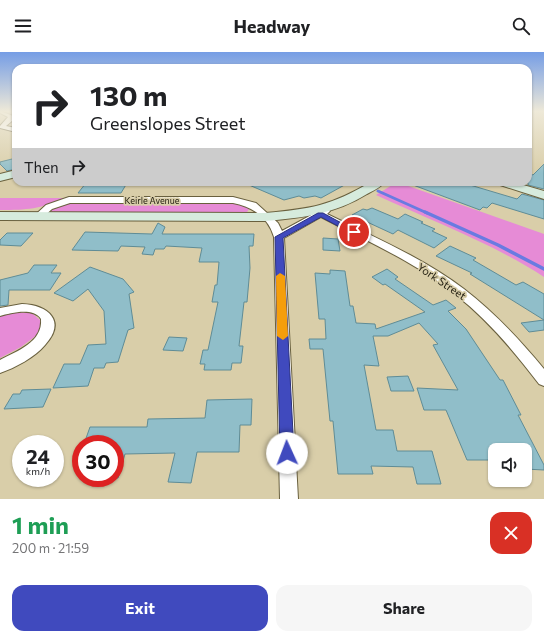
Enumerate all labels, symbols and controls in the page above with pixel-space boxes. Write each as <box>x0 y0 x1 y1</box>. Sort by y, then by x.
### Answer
icon: menu <box>12 15 34 37</box>
text: Headway <box>234 15 310 37</box>
icon: search <box>510 15 532 37</box>
text: 130 m <box>90 78 167 112</box>
icon: right <box>24 80 76 132</box>
text: Greenslopes Street <box>90 112 246 134</box>
icon: right <box>67 156 89 178</box>
text: Then <box>24 158 59 176</box>
street label: Keirle Avenue <box>124 195 180 206</box>
pin <box>337 215 371 249</box>
icon: arrive <box>343 221 365 243</box>
street label: York Street <box>415 260 469 302</box>
position arrow <box>266 432 308 474</box>
speed limit sign: 30 <box>72 435 124 487</box>
map controls <box>488 443 532 487</box>
button: sound <box>488 443 532 487</box>
text: 24 <box>26 444 50 468</box>
text: km/h <box>26 465 50 477</box>
text: 1 min <box>12 510 69 539</box>
button: close <box>490 512 532 554</box>
text: 200 m · 21:59 <box>12 540 89 556</box>
button: Exit <box>12 585 268 631</box>
button: Share <box>276 585 532 631</box>

